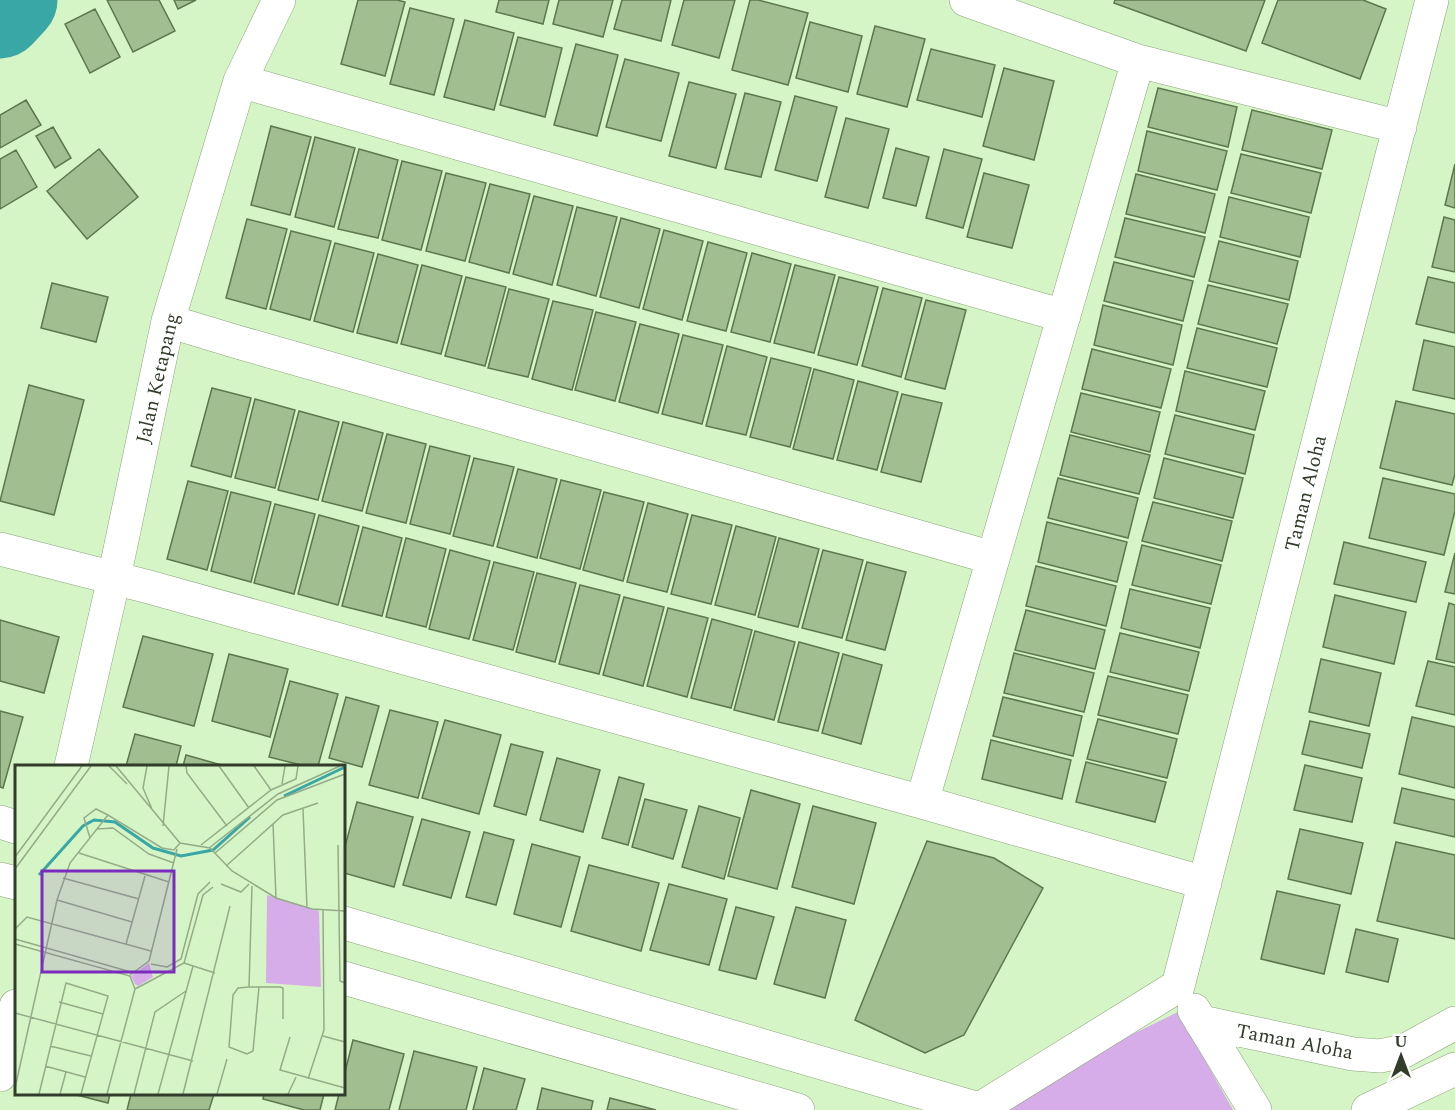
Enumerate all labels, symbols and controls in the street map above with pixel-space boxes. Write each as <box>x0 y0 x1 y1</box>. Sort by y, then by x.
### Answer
street label: Jalan Ketapang <box>128 310 188 447</box>
street label: Taman Aloha <box>1277 432 1335 554</box>
inset map <box>15 765 345 1095</box>
street label: Taman Aloha <box>1234 1016 1356 1068</box>
north arrow <box>1371 1026 1431 1086</box>
text: U <box>1394 1030 1408 1054</box>

